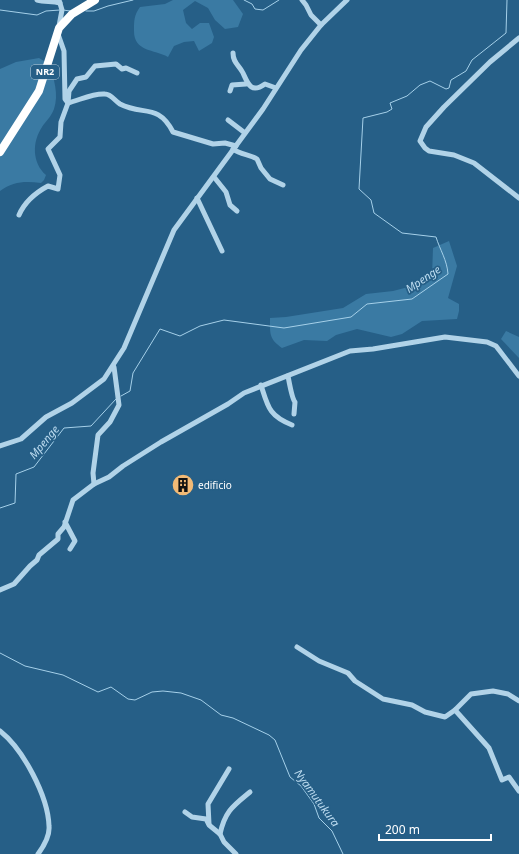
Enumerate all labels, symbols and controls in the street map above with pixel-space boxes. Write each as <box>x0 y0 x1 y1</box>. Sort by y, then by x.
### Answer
road number: NR2 <box>31 65 59 79</box>
water label: Mpenge <box>402 261 444 296</box>
water label: Mpenge <box>25 421 62 462</box>
building icon: edificio <box>170 472 196 498</box>
place label: edificio <box>198 478 232 492</box>
water label: Nyamutukura <box>292 766 344 830</box>
scale bar <box>379 816 491 842</box>
text: 200 m <box>385 821 420 838</box>

